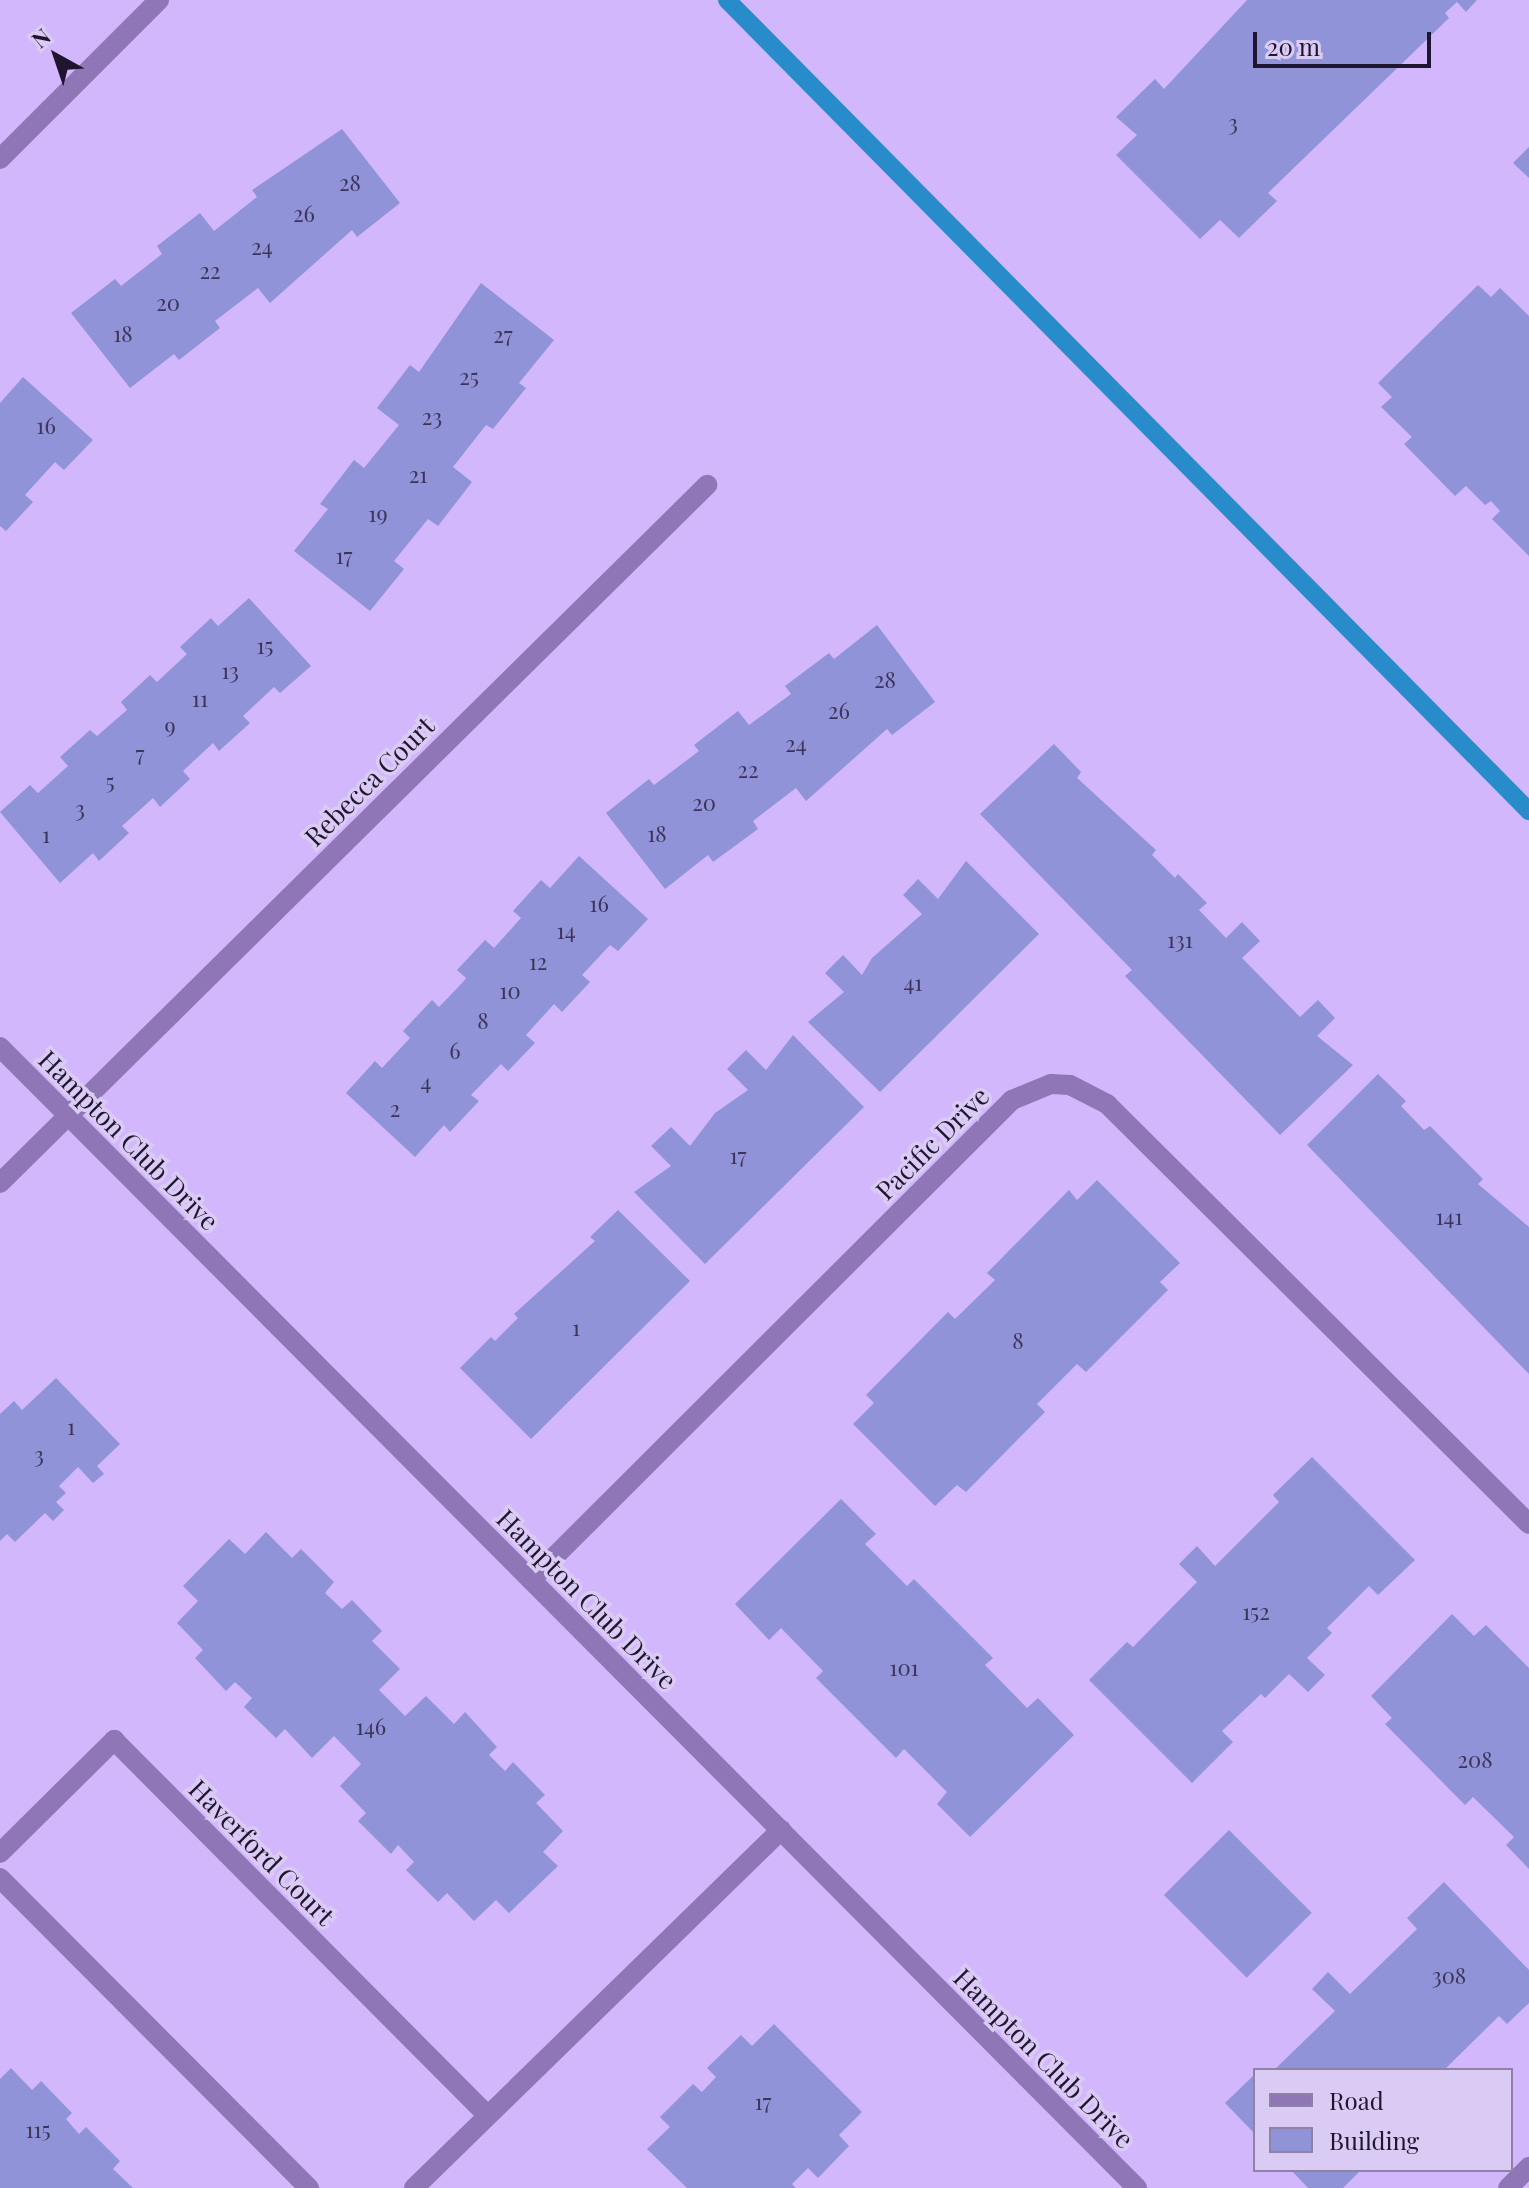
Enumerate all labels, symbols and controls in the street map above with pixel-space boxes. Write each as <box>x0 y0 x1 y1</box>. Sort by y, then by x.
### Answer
north arrow <box>16 16 96 96</box>
scale bar <box>1257 16 1435 66</box>
text: N <box>25 21 56 54</box>
text: 20 m <box>1267 30 1320 62</box>
house number: 3 <box>1228 110 1238 136</box>
house number: 28 <box>339 170 361 196</box>
house number: 26 <box>293 201 315 227</box>
house number: 24 <box>251 234 273 260</box>
house number: 22 <box>199 258 221 284</box>
house number: 20 <box>156 290 180 316</box>
house number: 18 <box>113 321 133 347</box>
house number: 27 <box>493 322 513 348</box>
house number: 25 <box>459 364 479 390</box>
house number: 23 <box>422 404 442 430</box>
house number: 16 <box>36 413 56 439</box>
house number: 21 <box>409 462 427 488</box>
house number: 19 <box>368 501 388 527</box>
house number: 17 <box>335 543 353 569</box>
house number: 15 <box>256 633 274 659</box>
house number: 13 <box>221 658 239 684</box>
house number: 28 <box>874 667 896 693</box>
house number: 11 <box>192 686 208 712</box>
house number: 26 <box>828 698 850 724</box>
street label: Rebecca Court <box>298 710 440 852</box>
house number: 9 <box>164 713 176 739</box>
house number: 24 <box>785 731 807 757</box>
house number: 7 <box>136 741 144 767</box>
house number: 22 <box>737 757 759 783</box>
house number: 5 <box>105 769 115 795</box>
house number: 20 <box>692 790 716 816</box>
house number: 3 <box>75 796 85 822</box>
house number: 18 <box>647 821 667 847</box>
house number: 1 <box>42 822 50 848</box>
house number: 16 <box>589 891 609 917</box>
house number: 14 <box>556 918 576 944</box>
house number: 131 <box>1167 927 1193 953</box>
house number: 12 <box>529 949 547 975</box>
house number: 41 <box>903 970 923 996</box>
house number: 10 <box>499 978 521 1004</box>
house number: 8 <box>477 1008 489 1034</box>
house number: 6 <box>449 1038 461 1064</box>
street label: Hampton Club Drive <box>33 1044 225 1236</box>
house number: 4 <box>421 1069 431 1095</box>
street label: Pacific Drive <box>869 1080 995 1206</box>
house number: 2 <box>390 1096 400 1122</box>
house number: 17 <box>729 1143 747 1169</box>
house number: 141 <box>1435 1204 1463 1230</box>
house number: 1 <box>572 1315 580 1341</box>
house number: 8 <box>1012 1328 1024 1354</box>
house number: 1 <box>67 1414 75 1440</box>
house number: 3 <box>34 1442 44 1468</box>
street label: Hampton Club Drive <box>491 1503 683 1695</box>
house number: 152 <box>1242 1599 1270 1625</box>
house number: 101 <box>889 1655 919 1681</box>
house number: 146 <box>356 1714 386 1740</box>
house number: 208 <box>1457 1747 1493 1773</box>
street label: Haverford Court <box>183 1773 341 1931</box>
street label: Hampton Club Drive <box>948 1962 1140 2154</box>
house number: 308 <box>1432 1963 1466 1989</box>
legend <box>1253 2068 1513 2172</box>
text: Road <box>1329 2084 1384 2116</box>
house number: 17 <box>754 2089 772 2115</box>
house number: 115 <box>25 2117 51 2143</box>
text: Building <box>1329 2124 1419 2156</box>

